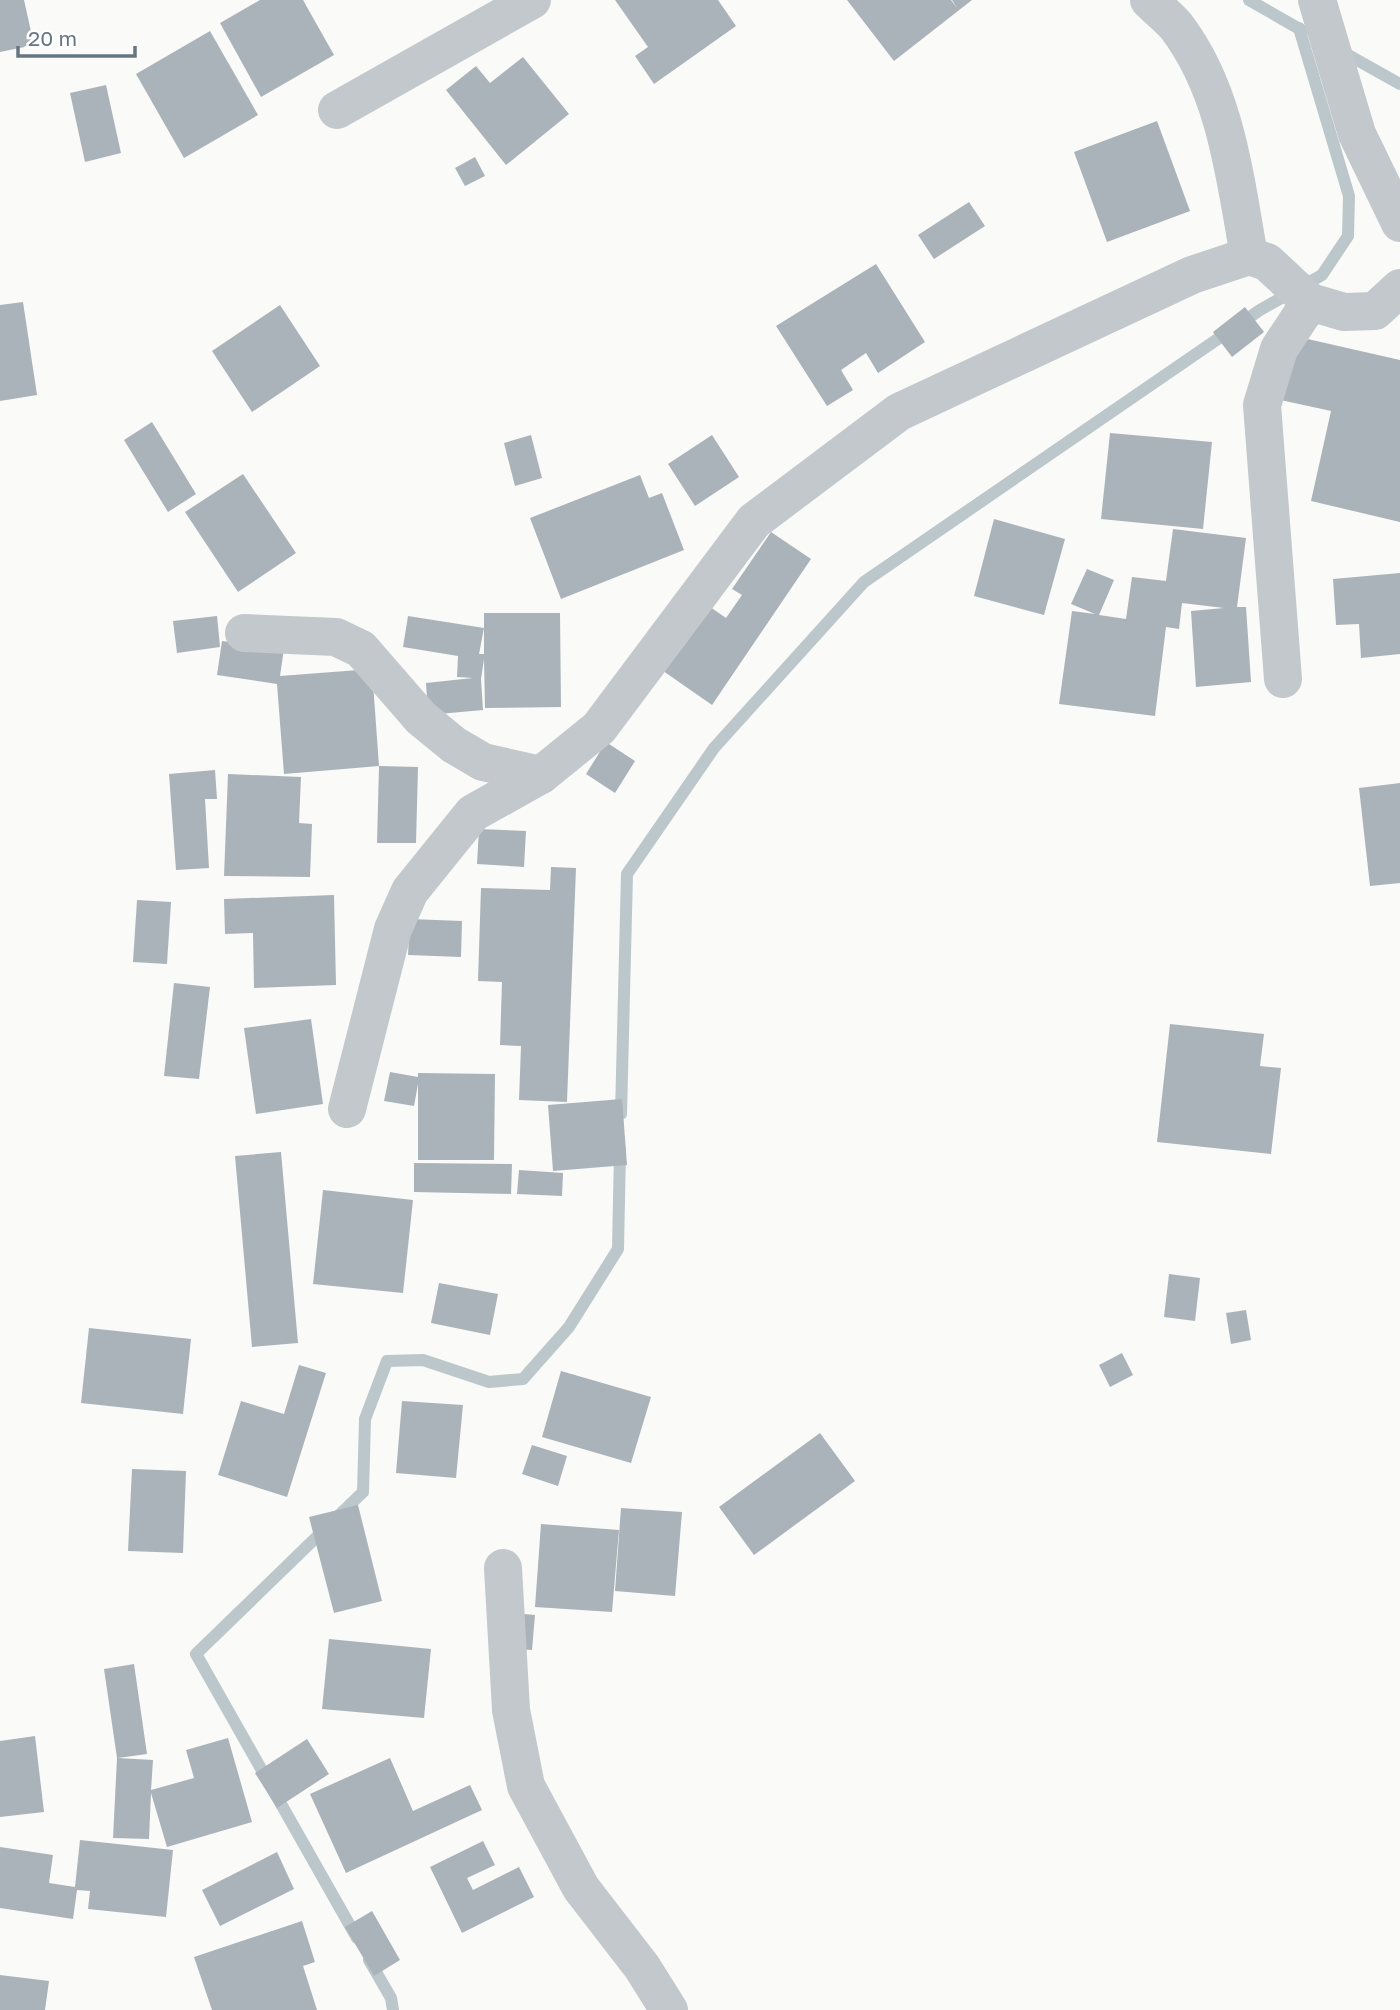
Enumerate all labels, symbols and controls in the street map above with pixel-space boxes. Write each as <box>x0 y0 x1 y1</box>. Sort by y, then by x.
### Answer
scale bar <box>18 14 135 58</box>
text: 20 m <box>28 25 77 51</box>

